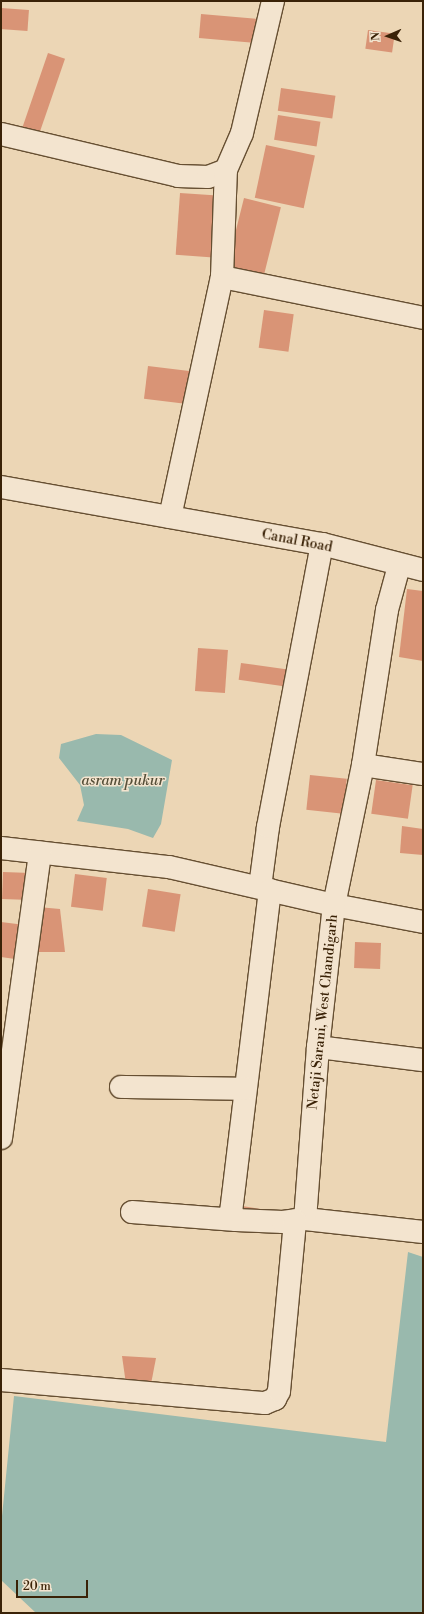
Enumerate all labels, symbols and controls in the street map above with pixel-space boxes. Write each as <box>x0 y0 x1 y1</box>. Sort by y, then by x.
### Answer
north arrow <box>368 16 408 56</box>
text: N <box>369 32 383 41</box>
street label: Canal Road <box>260 526 334 556</box>
water label: asram pukur <box>81 772 165 790</box>
street label: Netaji Sarani, West Chandigarh <box>304 914 342 1110</box>
scale bar <box>18 1572 90 1598</box>
text: 20 m <box>23 1579 51 1594</box>

